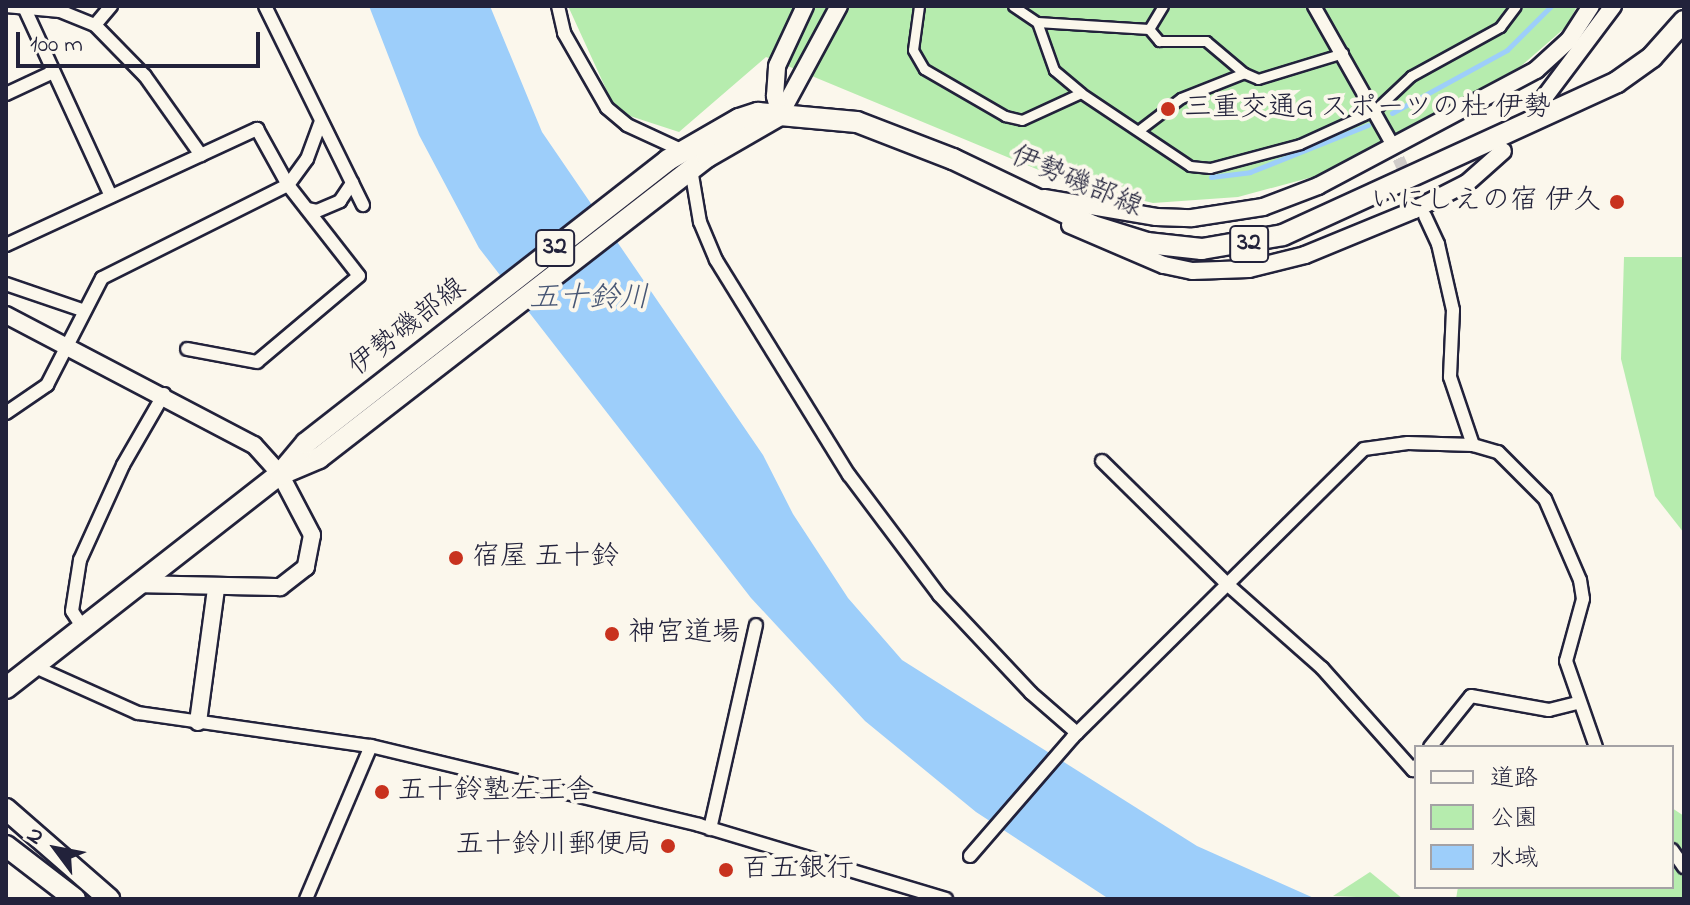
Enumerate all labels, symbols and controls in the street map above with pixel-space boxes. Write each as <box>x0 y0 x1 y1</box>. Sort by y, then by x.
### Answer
scale bar <box>20 16 264 66</box>
text: 100 m <box>30 28 83 63</box>
place label: 三重交通G スポーツの杜 伊勢 <box>1184 92 1552 126</box>
marker: 三重交通G スポーツの杜 伊勢 <box>1159 100 1177 118</box>
street label: 伊勢磯部線 <box>1005 140 1147 226</box>
place label: いにしえの宿 伊久 <box>1370 185 1601 219</box>
marker: いにしえの宿 伊久 <box>1608 193 1626 211</box>
road number: 32 <box>1229 222 1269 266</box>
road number: 32 <box>535 226 575 270</box>
street label: 伊勢磯部線 <box>342 272 474 384</box>
water label: 五十鈴川 <box>529 281 649 317</box>
place label: 宿屋 五十鈴 <box>472 541 619 575</box>
marker: 宿屋 五十鈴 <box>447 549 465 567</box>
place label: 神宮道場 <box>628 617 740 651</box>
marker: 神宮道場 <box>603 625 621 643</box>
legend <box>1414 745 1674 889</box>
text: 道路 <box>1490 762 1538 797</box>
place label: 五十鈴塾左王舎 <box>398 775 594 809</box>
marker: 五十鈴塾左王舎 <box>373 783 391 801</box>
text: 公園 <box>1490 802 1538 837</box>
north arrow <box>16 809 96 889</box>
text: N <box>18 822 53 851</box>
place label: 五十鈴川郵便局 <box>456 829 652 863</box>
marker: 五十鈴川郵便局 <box>659 837 677 855</box>
text: 水域 <box>1490 842 1538 877</box>
place label: 百五銀行 <box>742 853 854 887</box>
marker: 百五銀行 <box>717 861 735 879</box>

